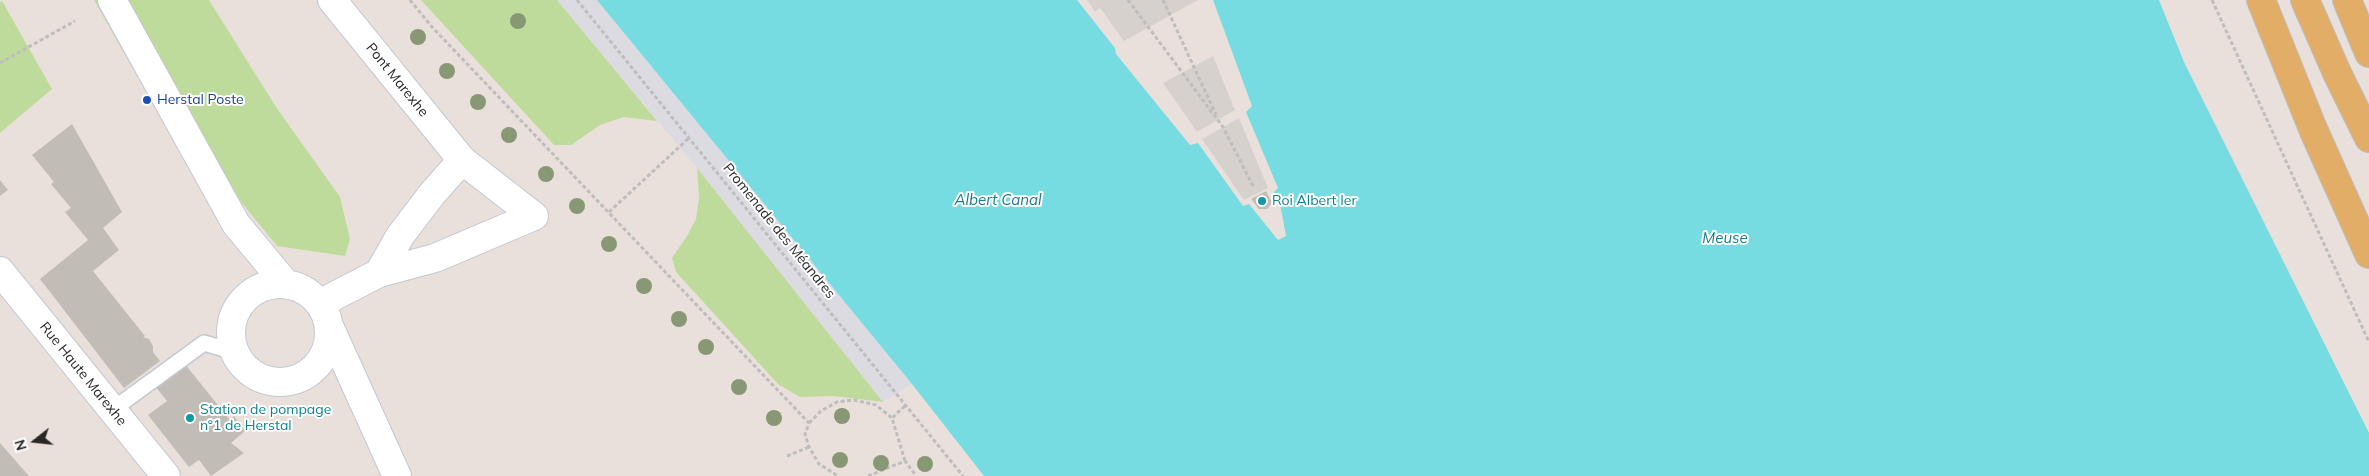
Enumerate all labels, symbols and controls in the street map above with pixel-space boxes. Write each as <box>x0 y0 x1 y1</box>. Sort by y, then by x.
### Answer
street label: Pont Marexhe <box>362 40 432 120</box>
place label: Herstal Poste <box>157 92 244 108</box>
marker: Herstal Poste <box>141 94 153 106</box>
street label: Promenade des Méandres <box>719 160 839 302</box>
water label: Albert Canal <box>954 191 1042 209</box>
place label: Roi Albert Ier <box>1272 193 1356 209</box>
marker: Roi Albert Ier <box>1256 195 1268 207</box>
water label: Meuse <box>1702 229 1748 247</box>
street label: Rue Haute Marexhe <box>36 319 130 429</box>
place label: Station de pompage n°1 de Herstal <box>200 402 331 434</box>
marker: Station de pompage n°1 de Herstal <box>184 412 196 424</box>
north arrow <box>10 416 60 466</box>
text: N <box>10 438 31 453</box>

